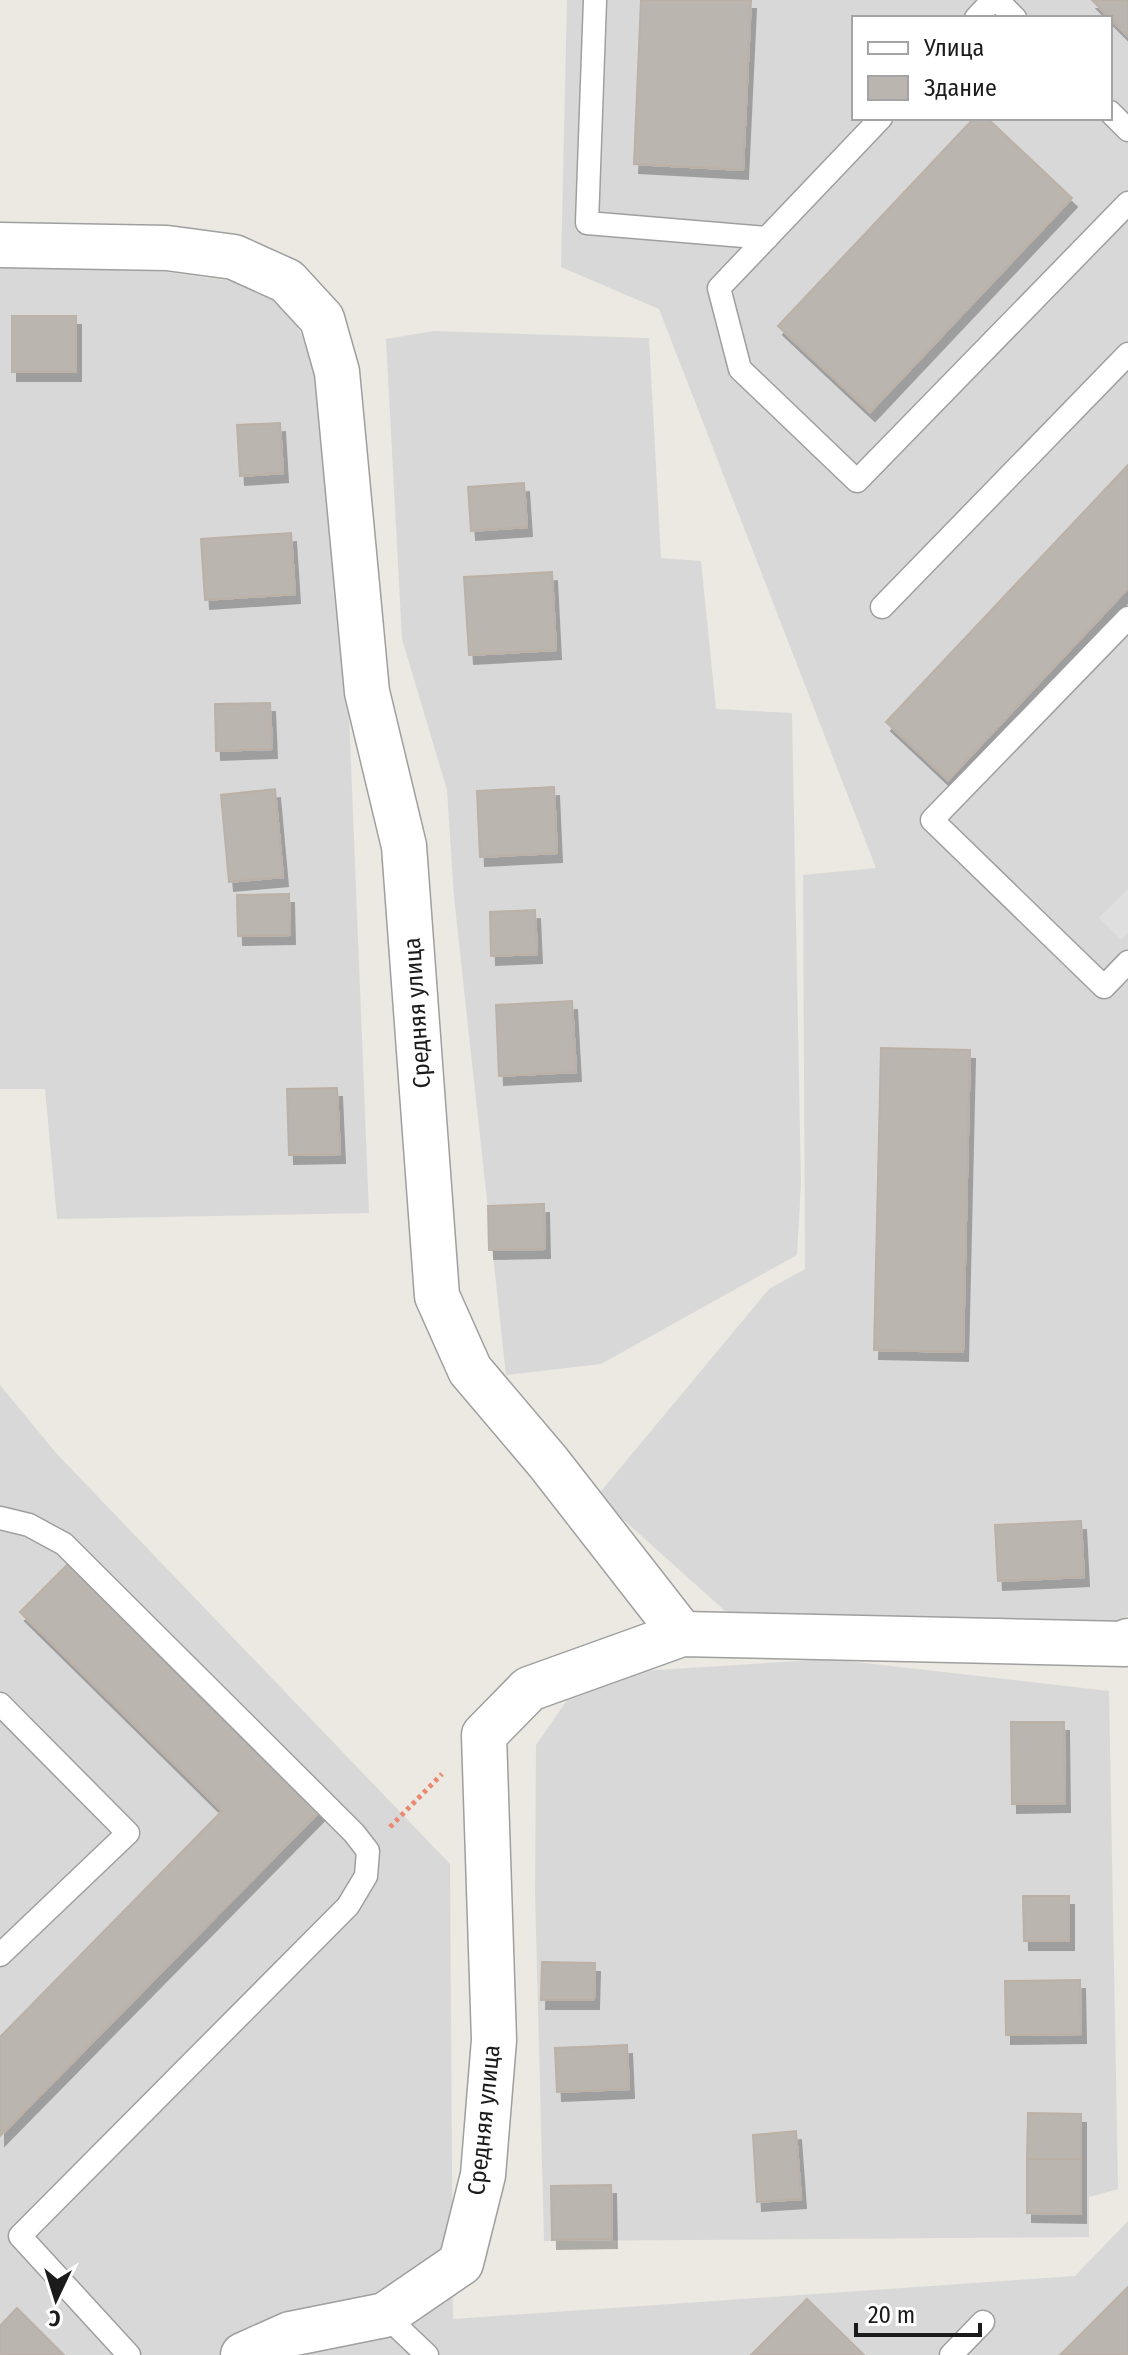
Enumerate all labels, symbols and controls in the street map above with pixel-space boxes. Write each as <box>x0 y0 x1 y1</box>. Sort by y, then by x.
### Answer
legend <box>852 16 1112 120</box>
text: Улица <box>923 34 984 62</box>
text: Здание <box>924 74 997 102</box>
street label: Средняя улица <box>398 937 436 1089</box>
street label: Средняя улица <box>462 2043 506 2197</box>
north arrow <box>16 2259 96 2339</box>
scale bar <box>856 2287 980 2337</box>
text: 20 m <box>868 2301 915 2329</box>
text: С <box>47 2305 61 2332</box>

